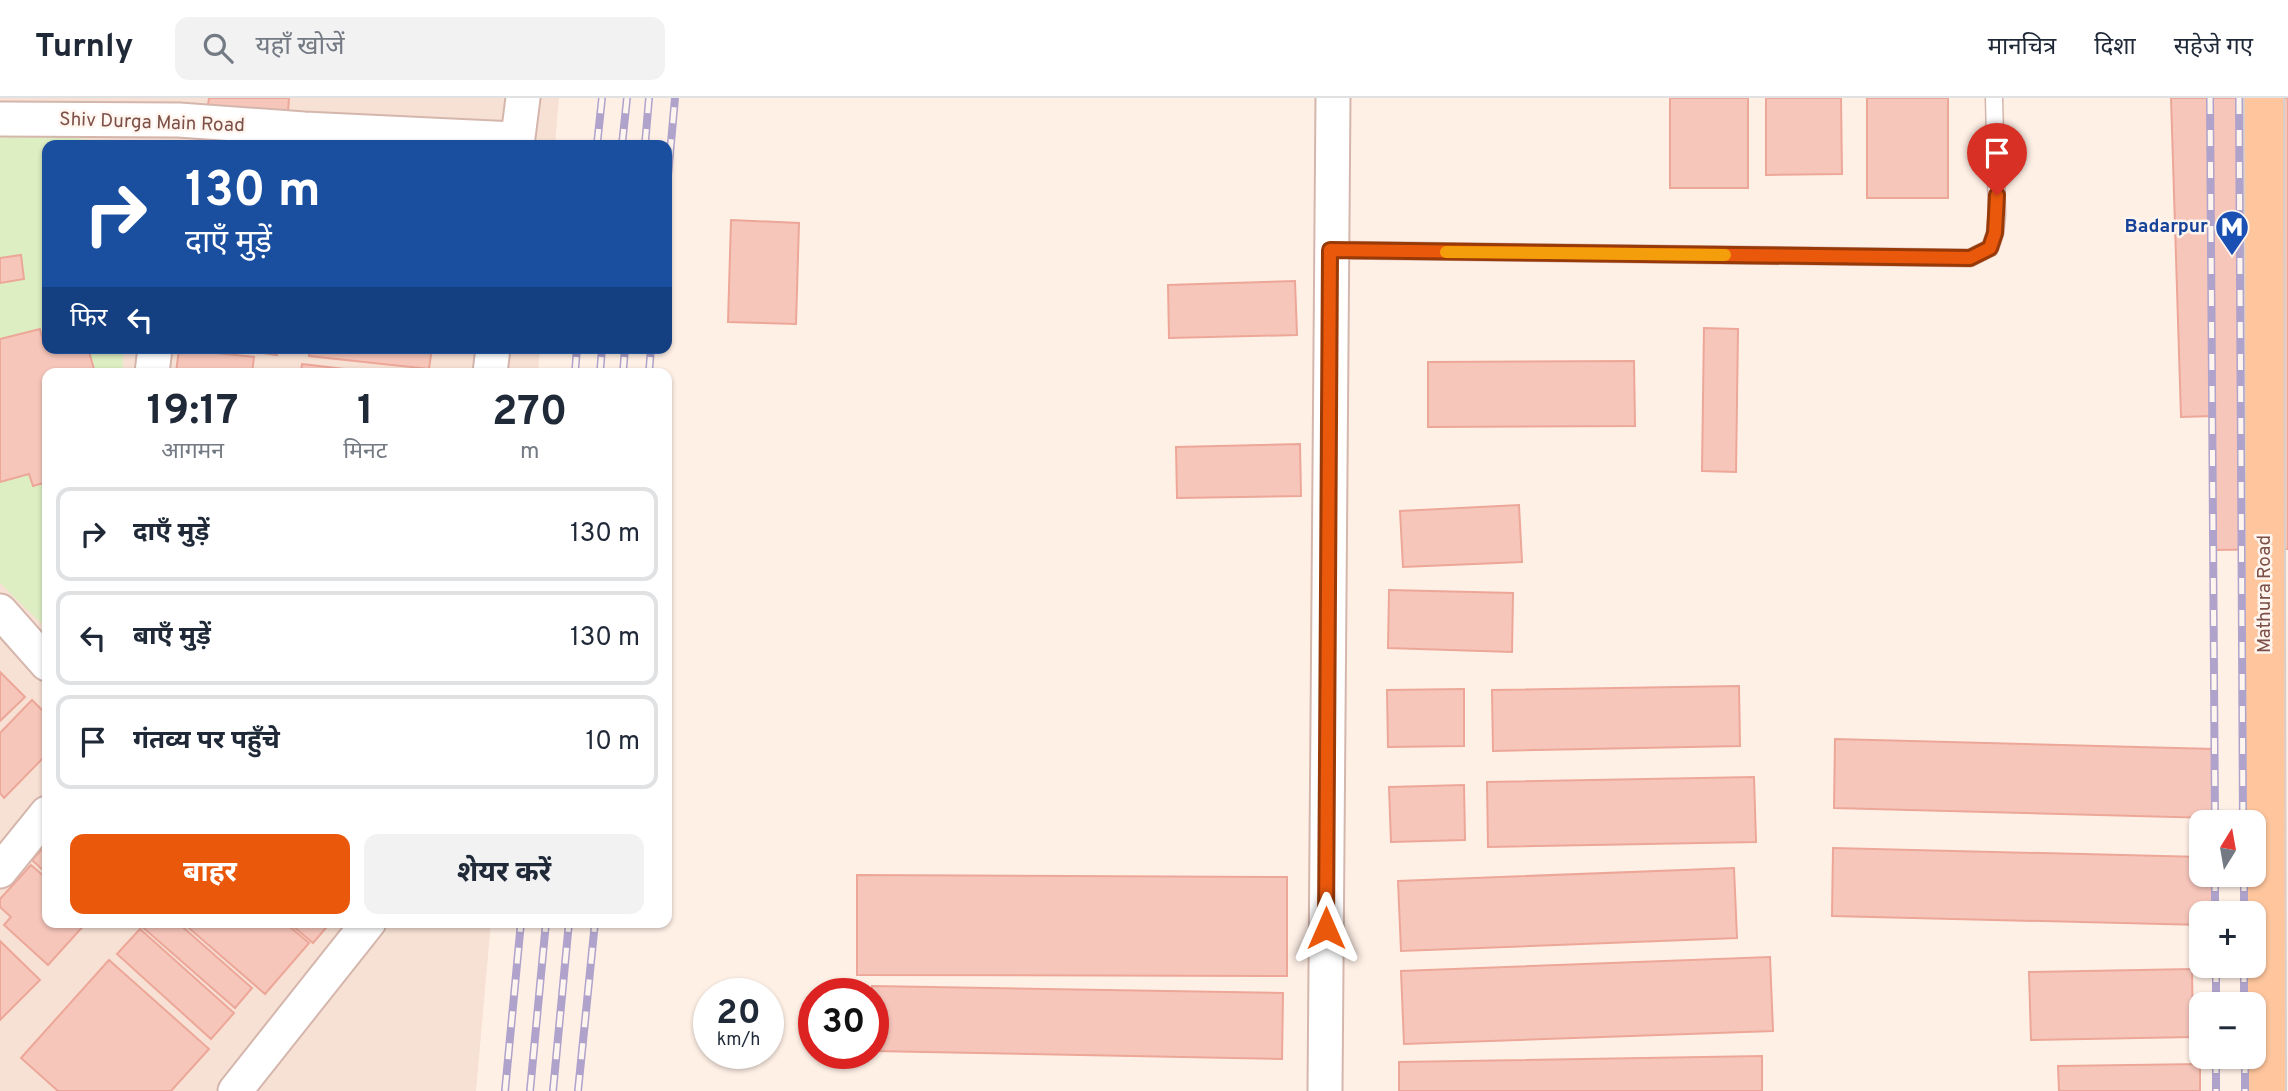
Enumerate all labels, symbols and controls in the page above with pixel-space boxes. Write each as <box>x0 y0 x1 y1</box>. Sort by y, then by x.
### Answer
search box <box>175 17 665 80</box>
text: Turnly <box>35 27 133 69</box>
icon: search <box>199 29 237 67</box>
text: यहाँ खोजें <box>255 31 344 64</box>
text: मानचित्र <box>1988 33 2056 63</box>
text: दिशा <box>2094 33 2136 63</box>
text: सहेजे गए <box>2174 33 2253 63</box>
street label: Shiv Durga Main Road <box>59 108 245 138</box>
pin <box>1967 123 2027 195</box>
icon: arrive <box>1978 134 2016 172</box>
text: 130 m <box>185 162 321 224</box>
icon: right <box>70 168 161 259</box>
metro station icon: Badarpur <box>2213 208 2251 257</box>
place label: Badarpur <box>2125 215 2208 239</box>
text: दाएँ मुड़ें <box>185 224 272 264</box>
icon: left <box>121 301 159 339</box>
text: फिर <box>70 303 107 336</box>
text: 19:17 <box>147 386 239 439</box>
text: 1 <box>357 386 374 439</box>
text: 270 <box>492 387 567 440</box>
text: आगमन <box>161 438 224 467</box>
text: मिनट <box>343 438 387 467</box>
text: m <box>520 438 539 467</box>
icon: right <box>74 515 112 553</box>
text: दाएँ मुड़ें <box>133 517 209 550</box>
text: 130 m <box>570 518 640 551</box>
street label: Mathura Road <box>2253 535 2277 653</box>
icon: left <box>74 619 112 657</box>
text: बाएँ मुड़ें <box>133 621 211 654</box>
text: 130 m <box>570 622 640 655</box>
icon: arrive <box>74 723 112 761</box>
text: गंतव्य पर पहुँचे <box>133 725 280 758</box>
text: 10 m <box>585 726 640 759</box>
north arrow <box>2189 810 2266 887</box>
map controls <box>2189 810 2266 1069</box>
button: बाहर <box>70 834 350 914</box>
button: शेयर करें <box>364 834 644 914</box>
position arrow <box>1289 891 1363 965</box>
button: + <box>2189 901 2266 978</box>
speed limit sign: 30 <box>798 978 889 1069</box>
text: 20 <box>716 992 761 1036</box>
button: − <box>2189 992 2266 1069</box>
text: km/h <box>717 1029 760 1052</box>

